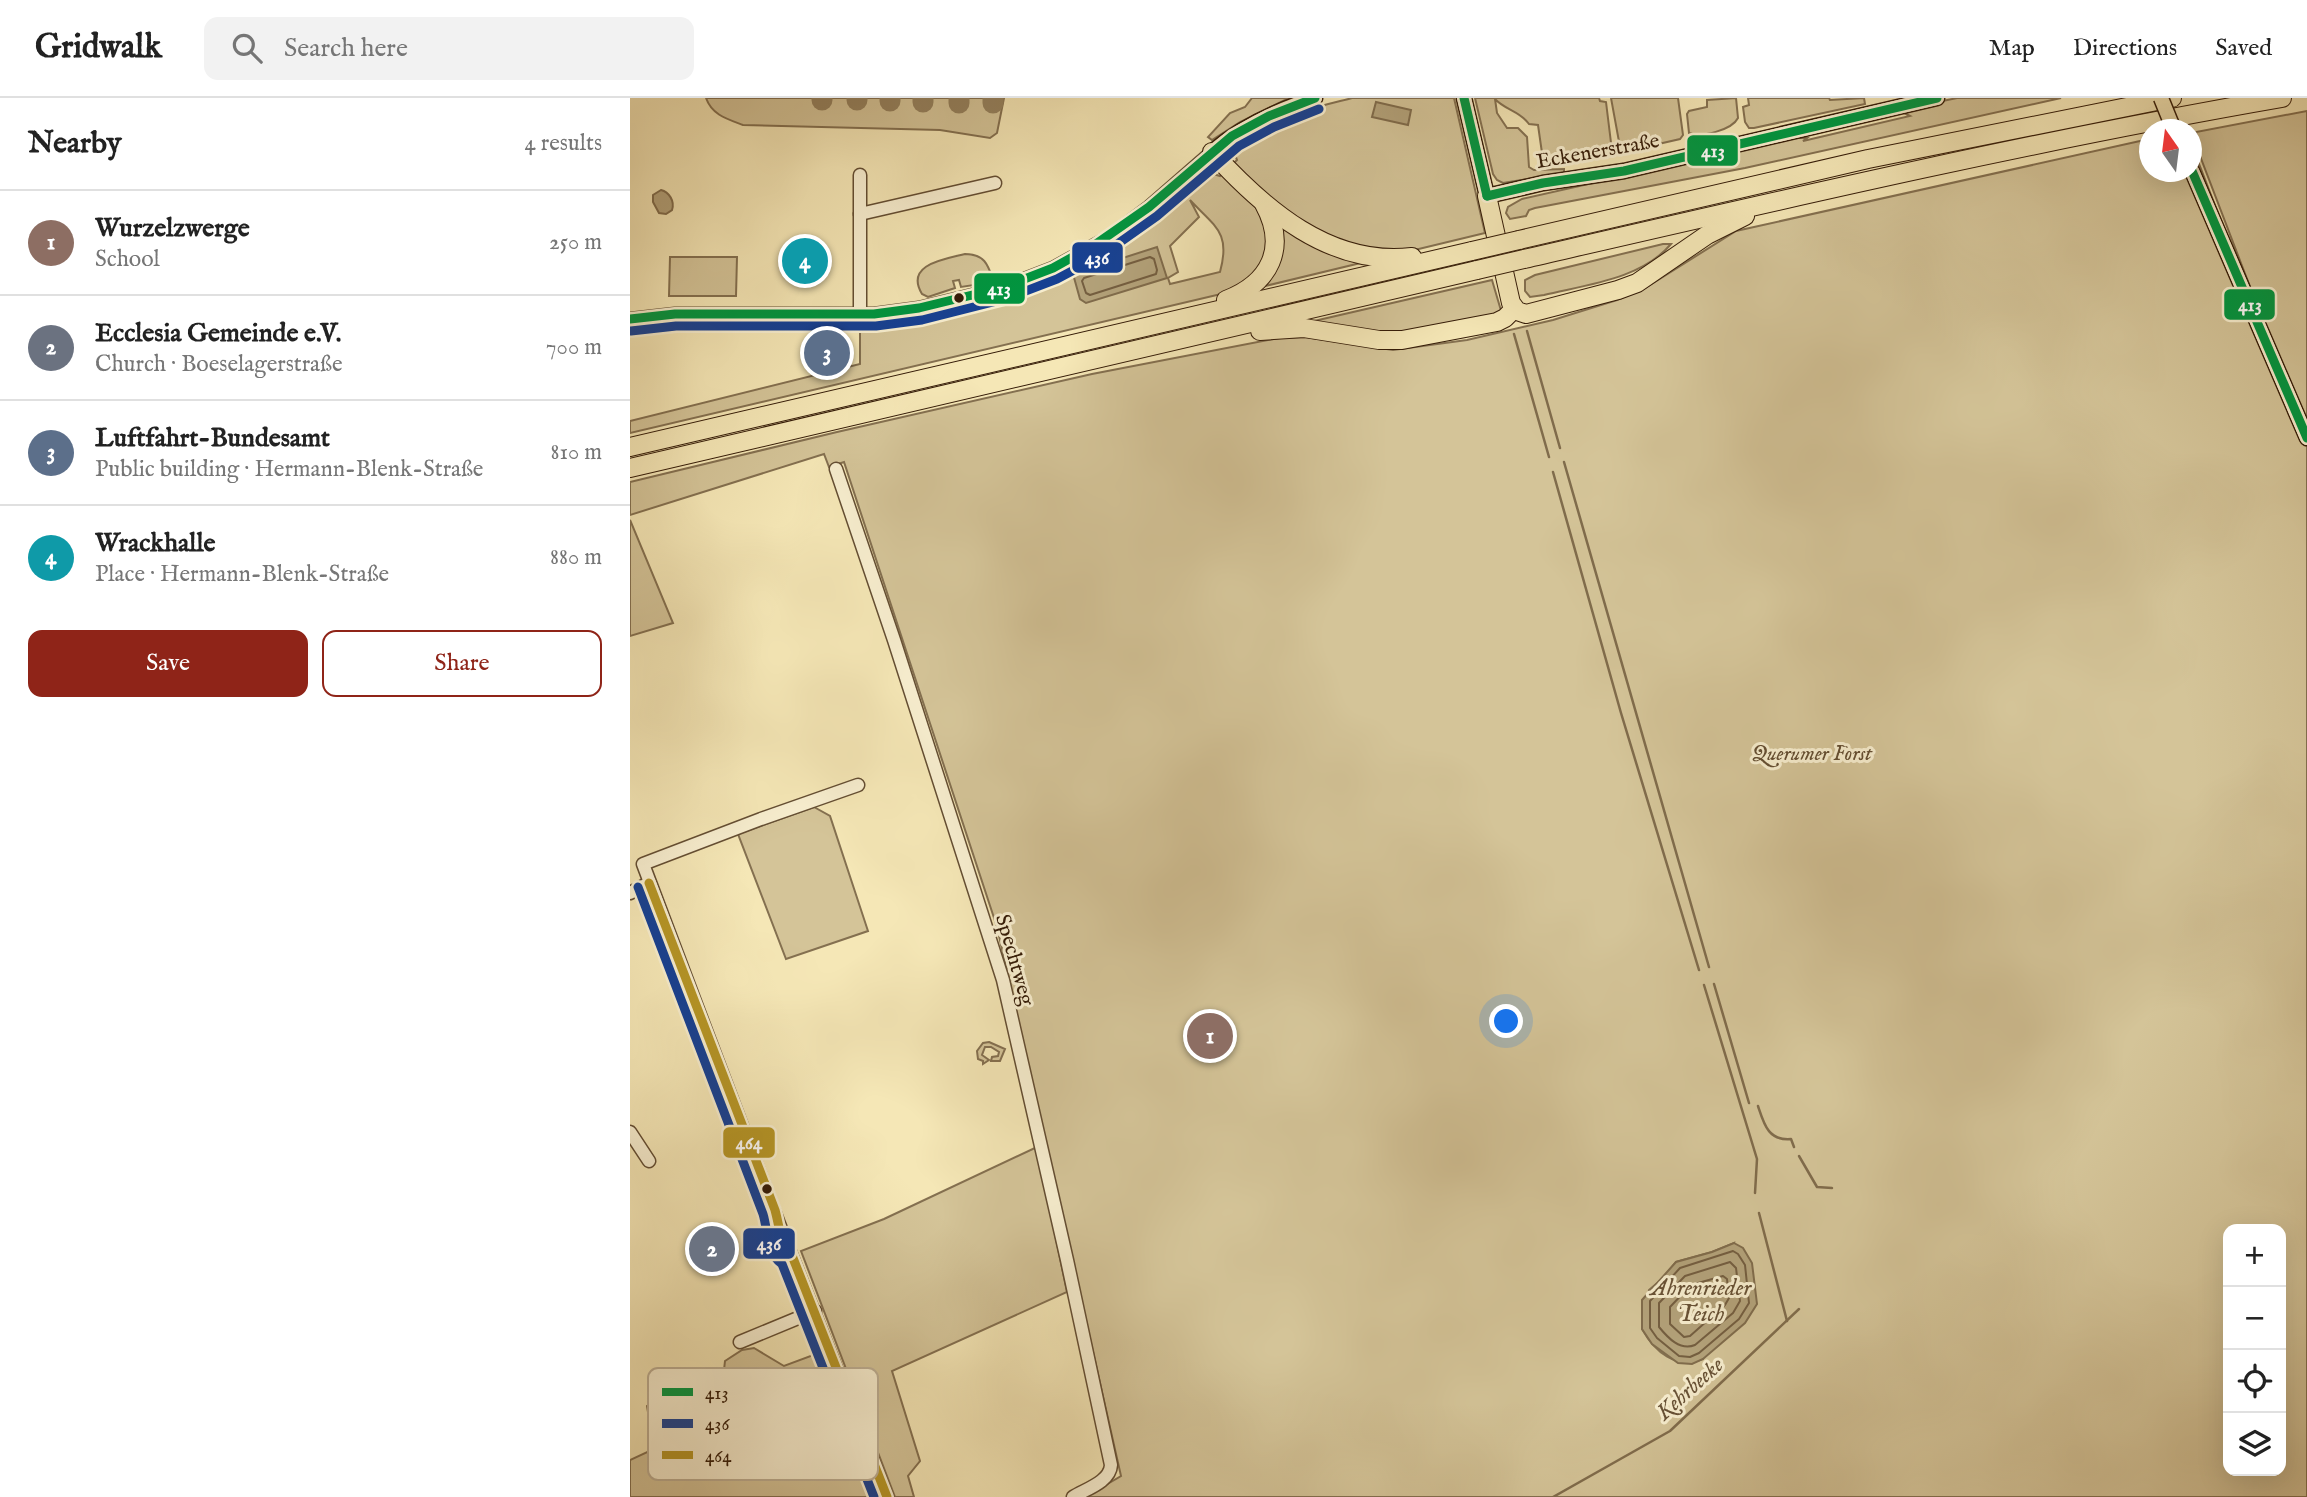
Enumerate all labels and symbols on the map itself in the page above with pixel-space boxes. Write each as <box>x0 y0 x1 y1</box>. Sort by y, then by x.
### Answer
north arrow <box>2139 119 2202 182</box>
street label: Eckenerstraße <box>1534 128 1662 176</box>
line badge: 413 <box>1686 134 1739 167</box>
text: 413 <box>1701 140 1725 164</box>
pin: 4 <box>782 235 828 287</box>
line badge: 436 <box>1071 241 1124 274</box>
text: 436 <box>1085 247 1110 271</box>
line badge: 413 <box>973 272 1026 305</box>
text: 413 <box>987 278 1011 302</box>
line badge: 413 <box>2223 288 2276 321</box>
unlabelled marker <box>952 291 966 305</box>
text: 413 <box>2238 294 2262 318</box>
pin: 3 <box>804 327 850 379</box>
park label: Querumer Forst <box>1752 741 1873 768</box>
street label: Spechtweg <box>988 911 1040 1009</box>
your location <box>1489 1004 1523 1038</box>
pin: 1 <box>1187 1010 1233 1062</box>
line badge: 464 <box>722 1126 776 1159</box>
text: 464 <box>736 1132 763 1156</box>
unlabelled marker <box>760 1182 774 1196</box>
pin: 2 <box>689 1223 735 1275</box>
line badge: 436 <box>742 1227 796 1260</box>
text: 436 <box>757 1233 782 1257</box>
water label: Ahrenrieder Teich <box>1649 1274 1752 1329</box>
water label: Kehrbeeke <box>1649 1351 1730 1428</box>
legend <box>648 1368 878 1480</box>
text: 413 <box>705 1382 729 1406</box>
text: 436 <box>705 1413 730 1437</box>
text: 464 <box>705 1445 732 1469</box>

